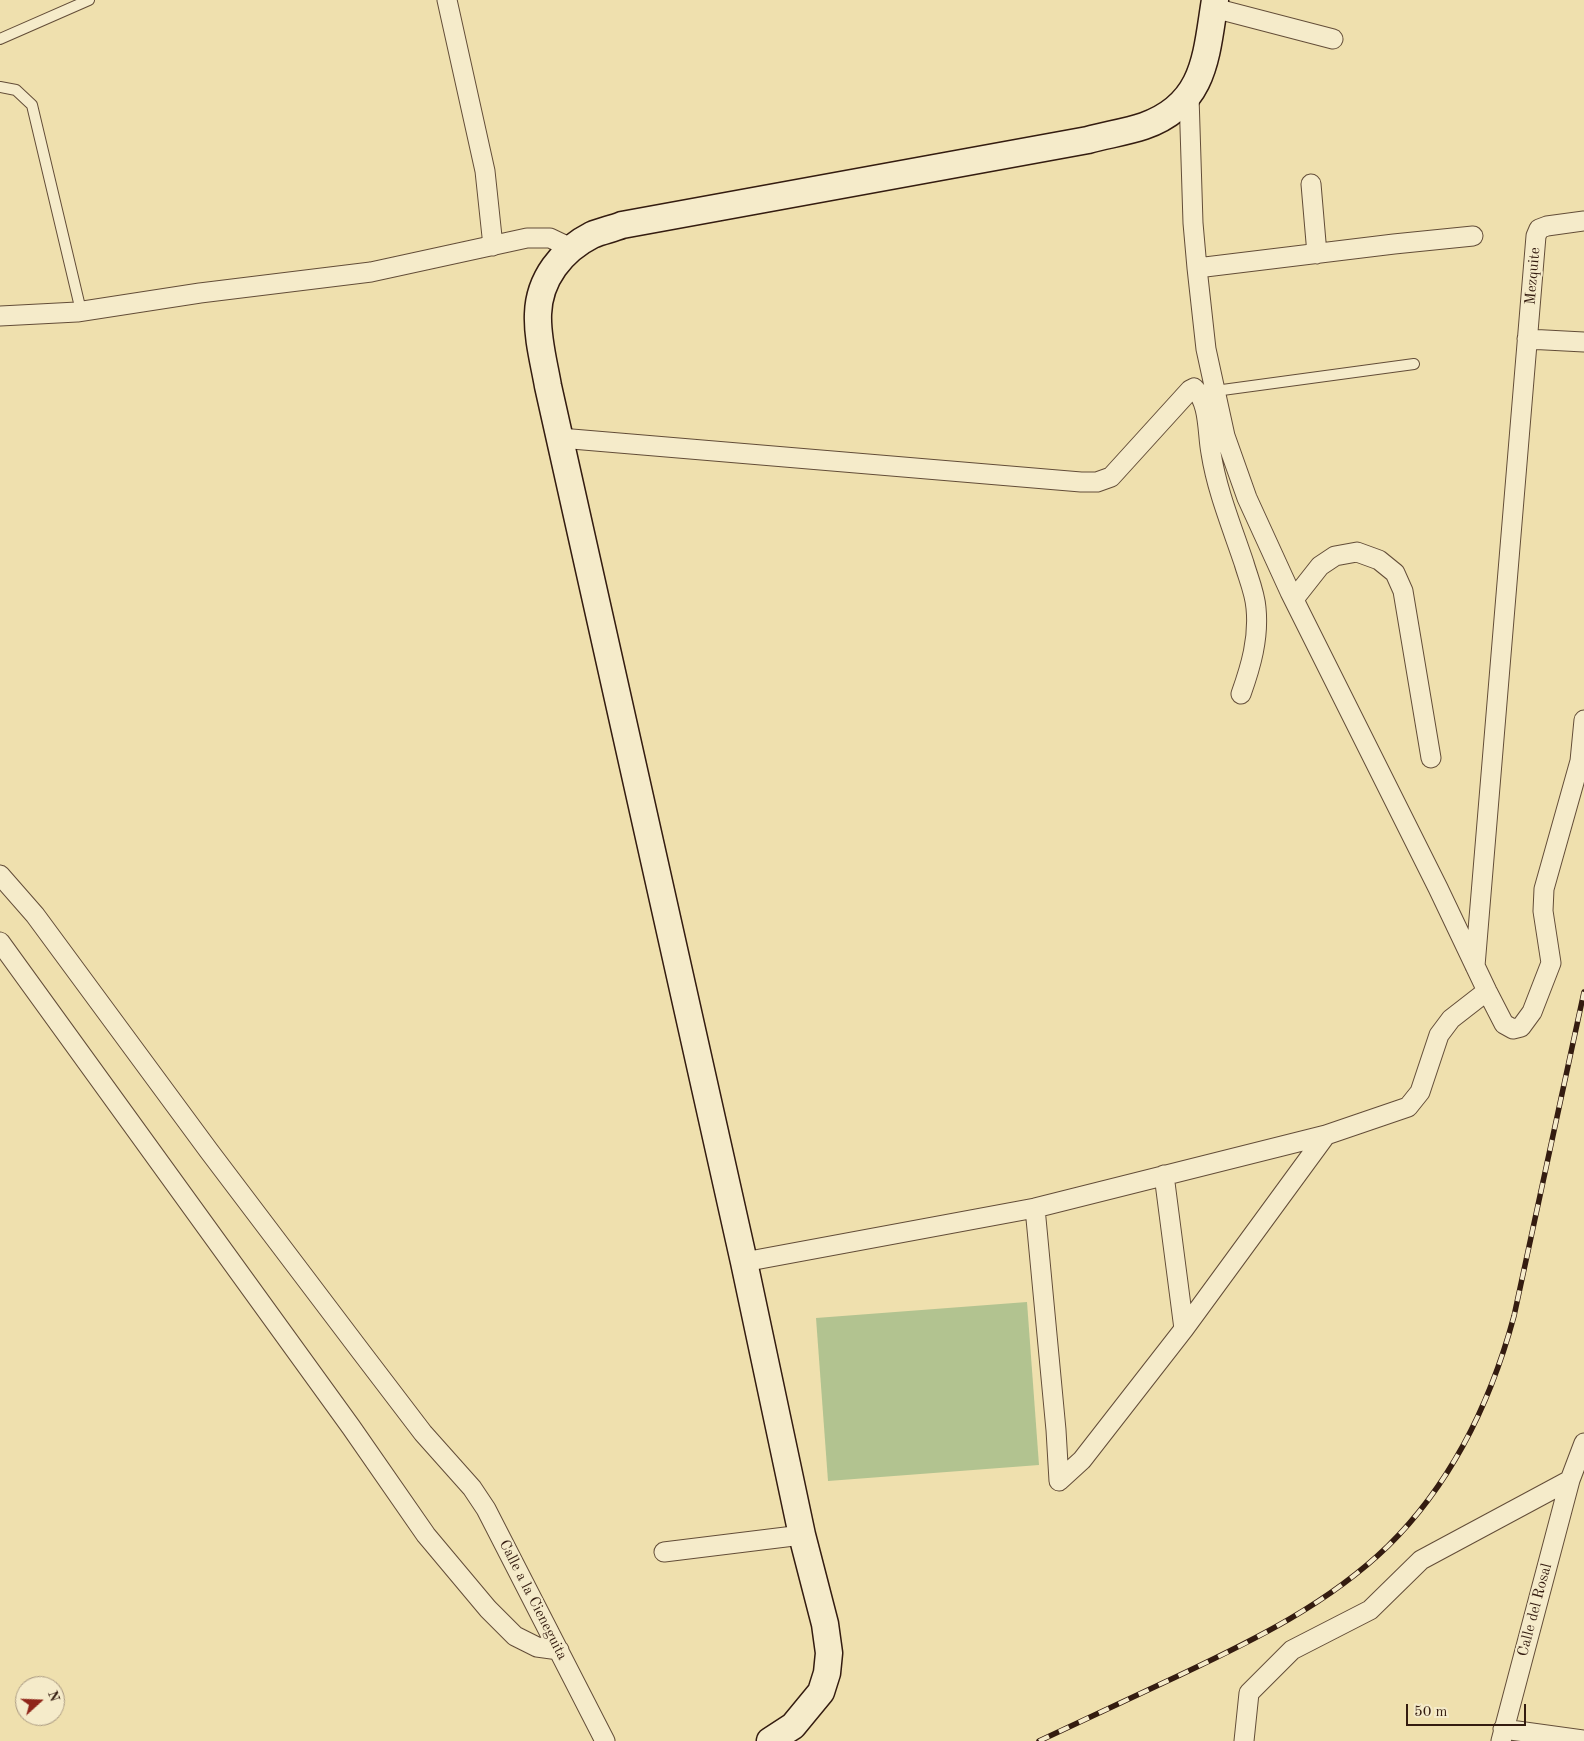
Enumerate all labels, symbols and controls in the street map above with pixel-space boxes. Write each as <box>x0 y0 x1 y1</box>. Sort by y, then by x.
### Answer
street label: Mezquite <box>1522 246 1544 306</box>
street label: Calle a la Cieneguita <box>495 1537 571 1663</box>
street label: Calle del Rosal <box>1514 1561 1556 1659</box>
north arrow <box>15 1676 65 1726</box>
text: N <box>45 1689 62 1704</box>
scale bar <box>1409 1694 1529 1726</box>
text: 50 m <box>1414 1705 1448 1720</box>

